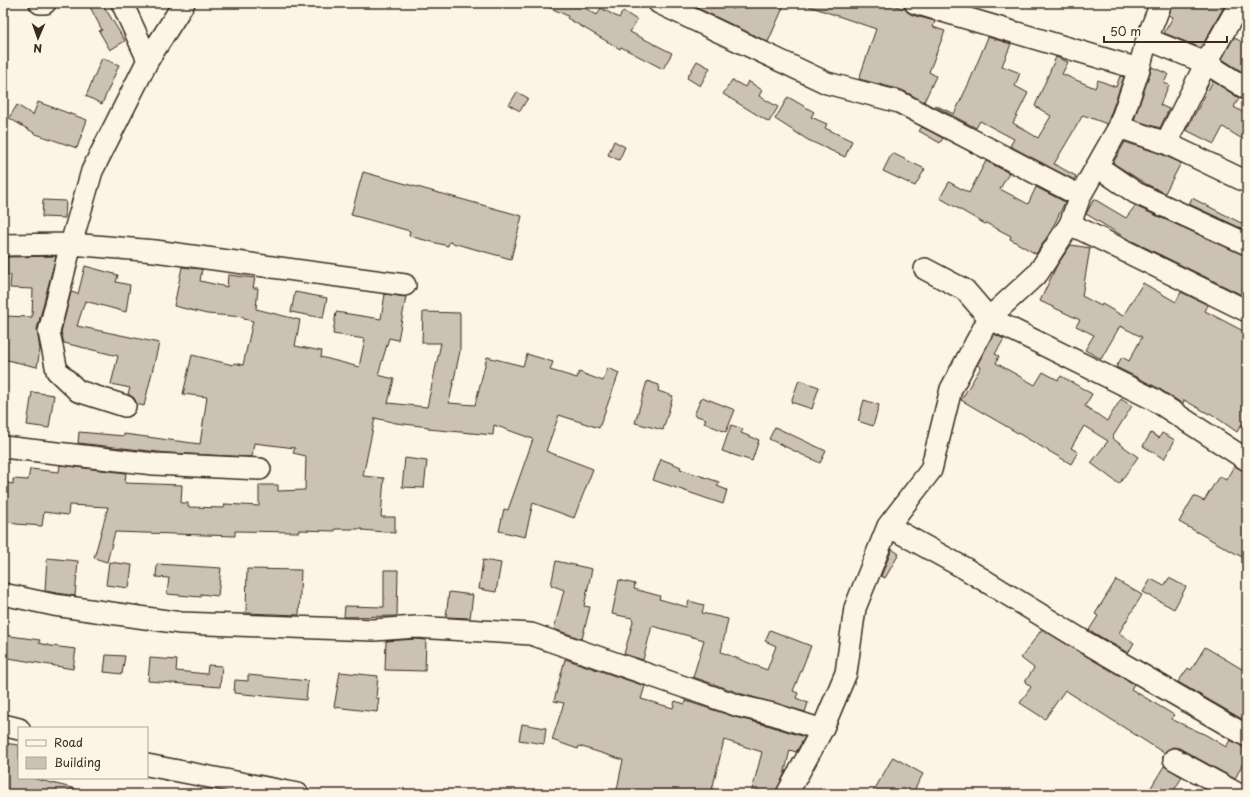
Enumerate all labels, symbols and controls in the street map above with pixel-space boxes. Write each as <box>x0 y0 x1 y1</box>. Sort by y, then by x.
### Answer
north arrow <box>18 18 58 58</box>
scale bar <box>1104 18 1227 44</box>
text: 50 m <box>1110 22 1141 40</box>
text: N <box>33 40 42 57</box>
legend <box>18 727 148 779</box>
text: Road <box>54 733 83 751</box>
text: Building <box>54 753 101 771</box>

